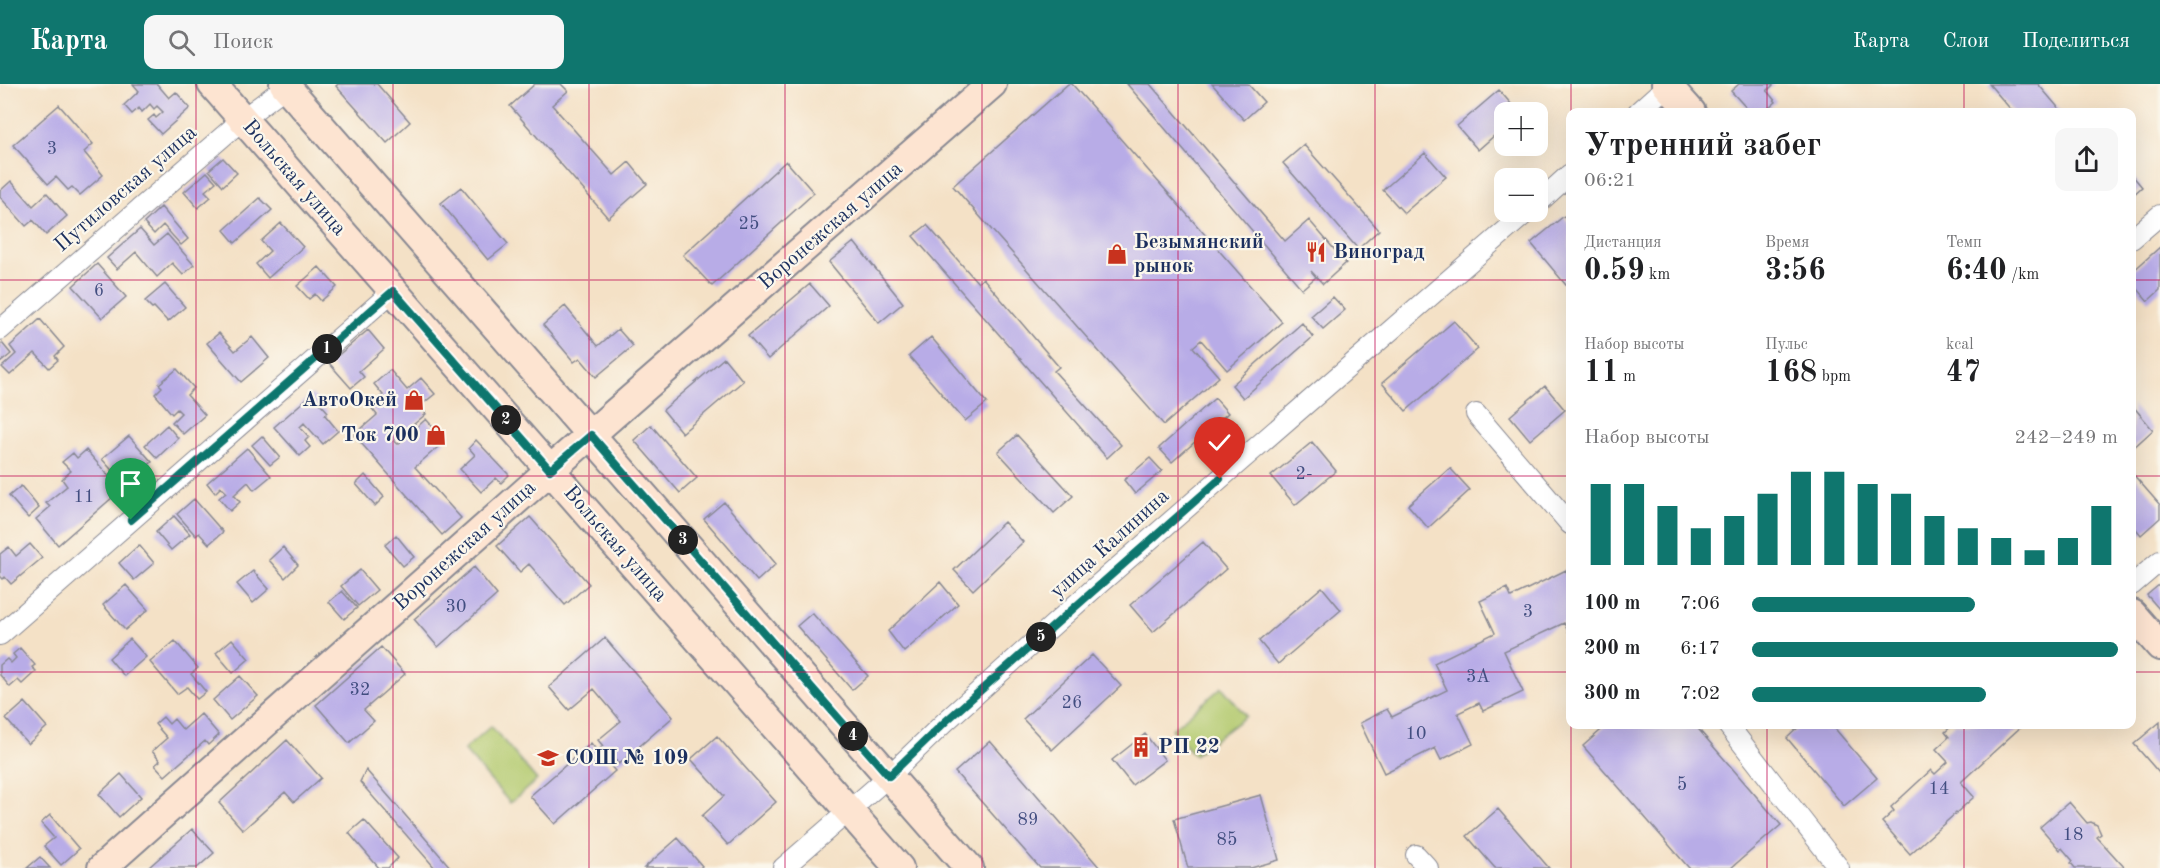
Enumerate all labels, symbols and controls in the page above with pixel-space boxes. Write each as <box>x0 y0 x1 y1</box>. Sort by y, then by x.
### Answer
search box <box>144 15 564 69</box>
icon: search <box>165 26 198 59</box>
text: Карта <box>30 28 108 56</box>
text: Поиск <box>213 31 274 53</box>
text: Карта <box>1853 31 1910 52</box>
text: Слои <box>1943 31 1989 52</box>
text: Поделиться <box>2022 31 2130 52</box>
map controls <box>1494 102 1548 222</box>
button: + <box>1494 102 1548 156</box>
street label: Вольская улица <box>238 116 350 240</box>
street label: Путиловская улица <box>51 122 201 256</box>
button: share <box>2055 128 2118 191</box>
text: Утренний забег <box>1584 130 1821 163</box>
house number: 3 <box>47 140 57 158</box>
street label: Воронежская улица <box>755 158 907 294</box>
button: − <box>1494 168 1548 222</box>
text: 06:21 <box>1584 171 1636 191</box>
house number: 25 <box>739 215 759 233</box>
place label: Безымянский рынок <box>1134 232 1264 277</box>
text: Дистанция <box>1584 235 1661 251</box>
text: Время <box>1765 235 1809 251</box>
text: Темп <box>1946 235 1982 251</box>
restaurant icon: Виноград <box>1304 240 1328 264</box>
shop icon: Безымянский рынок <box>1105 242 1129 266</box>
place label: Виноград <box>1333 242 1425 263</box>
text: 0.59 <box>1584 256 1645 286</box>
text: 3:56 <box>1765 256 1826 286</box>
text: 6:40 <box>1946 256 2007 286</box>
text: km <box>1645 267 1670 283</box>
text: /km <box>2007 267 2039 283</box>
house number: 6 <box>94 282 104 300</box>
pin: 1 <box>312 334 342 364</box>
text: Набор высоты <box>1584 337 1684 353</box>
text: Пульс <box>1765 337 1808 353</box>
text: kcal <box>1946 337 1974 353</box>
text: 1 <box>322 341 332 357</box>
text: 11 <box>1584 358 1619 388</box>
text: 168 <box>1765 358 1817 388</box>
text: 47 <box>1946 358 1981 388</box>
text: m <box>1619 369 1636 385</box>
text: bpm <box>1817 369 1851 385</box>
shop icon: АвтоОкей <box>402 388 426 412</box>
place label: АвтоОкей <box>302 390 397 411</box>
pin: 2 <box>491 405 521 435</box>
text: 2 <box>501 412 511 428</box>
pin <box>1194 417 1245 479</box>
shop icon: Ток 700 <box>424 423 448 447</box>
place label: Ток 700 <box>341 425 419 446</box>
icon: check <box>1203 426 1236 459</box>
text: Набор высоты <box>1584 428 1710 448</box>
text: 242–249 m <box>2015 428 2118 448</box>
pin <box>105 458 156 520</box>
house number: 2- <box>1295 465 1313 483</box>
icon: arrive <box>114 467 147 500</box>
street label: Воронежская улица <box>390 477 540 615</box>
street label: Вольская улица <box>559 482 671 606</box>
street label: улица Калинина <box>1047 485 1173 603</box>
house number: 11 <box>74 488 94 506</box>
pin: 3 <box>668 525 698 555</box>
text: 3 <box>678 532 688 548</box>
text: 100 m <box>1584 594 1640 614</box>
text: 7:06 <box>1680 594 1720 614</box>
house number: 30 <box>446 598 466 616</box>
house number: 3 <box>1523 603 1533 621</box>
pin: 5 <box>1026 622 1056 652</box>
text: 5 <box>1036 629 1046 645</box>
text: 200 m <box>1584 639 1640 659</box>
text: 6:17 <box>1680 639 1720 659</box>
house number: 3А <box>1466 668 1490 686</box>
house number: 32 <box>350 681 370 699</box>
text: 300 m <box>1584 684 1640 704</box>
text: 7:02 <box>1680 684 1720 704</box>
house number: 26 <box>1062 694 1082 712</box>
pin: 4 <box>838 721 868 751</box>
house number: 10 <box>1406 725 1426 743</box>
text: 4 <box>848 728 858 744</box>
building icon: РП 22 <box>1129 735 1153 759</box>
place label: РП 22 <box>1158 737 1220 758</box>
school or university icon: СОШ № 109 <box>536 746 560 770</box>
place label: СОШ № 109 <box>565 748 688 769</box>
house number: 5 <box>1677 776 1687 794</box>
house number: 14 <box>1929 780 1949 798</box>
house number: 89 <box>1018 811 1038 829</box>
house number: 18 <box>2063 826 2083 844</box>
house number: 85 <box>1217 831 1237 849</box>

